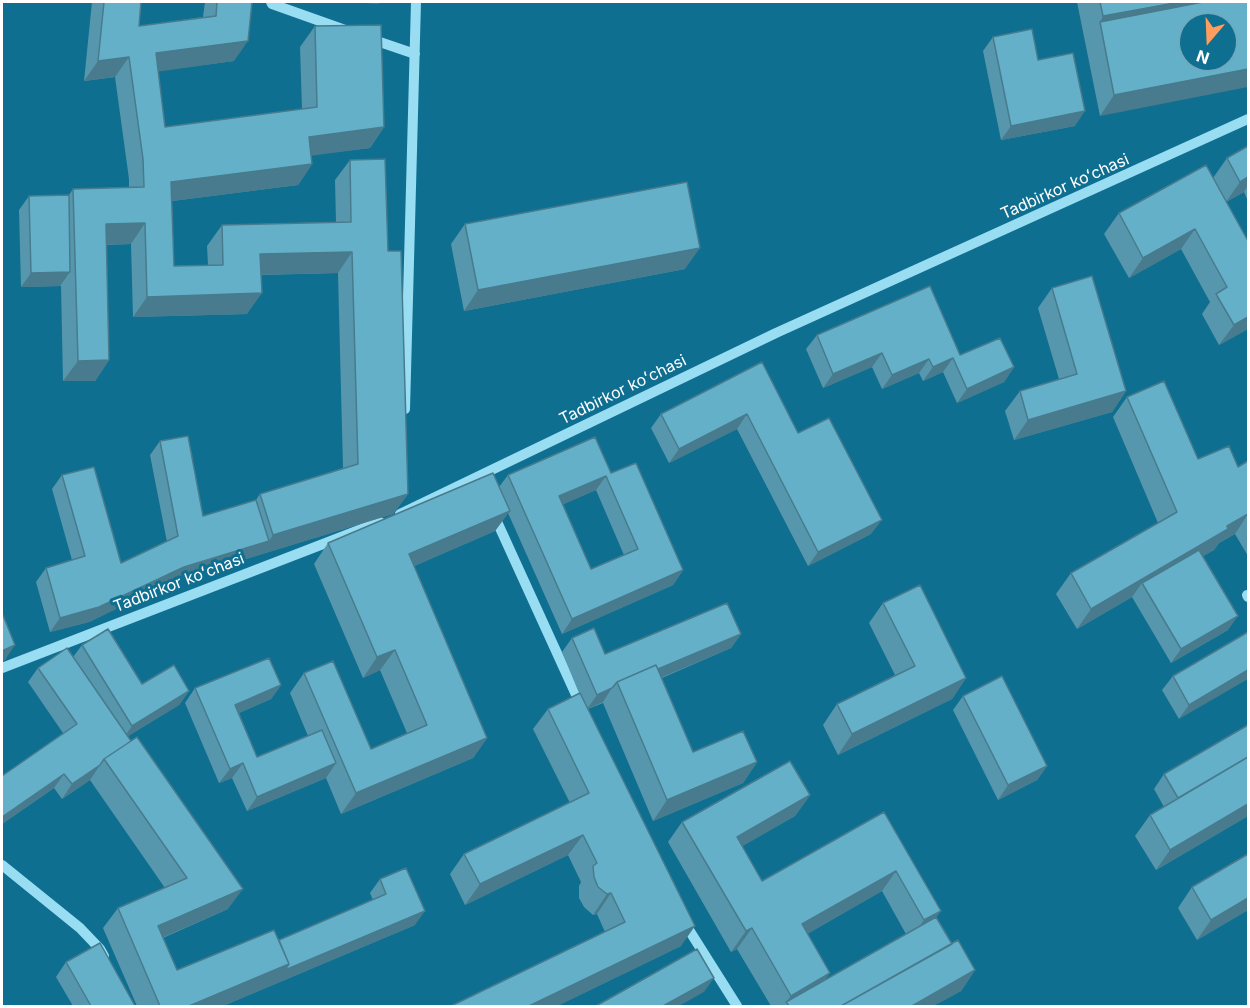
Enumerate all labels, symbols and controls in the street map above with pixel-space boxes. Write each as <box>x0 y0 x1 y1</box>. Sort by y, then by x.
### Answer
north arrow <box>1178 12 1238 72</box>
text: N <box>1194 46 1212 69</box>
street label: Tadbirkor koʻchasi <box>998 150 1132 224</box>
street label: Tadbirkor koʻchasi <box>556 351 690 429</box>
street label: Tadbirkor koʻchasi <box>111 549 247 617</box>

